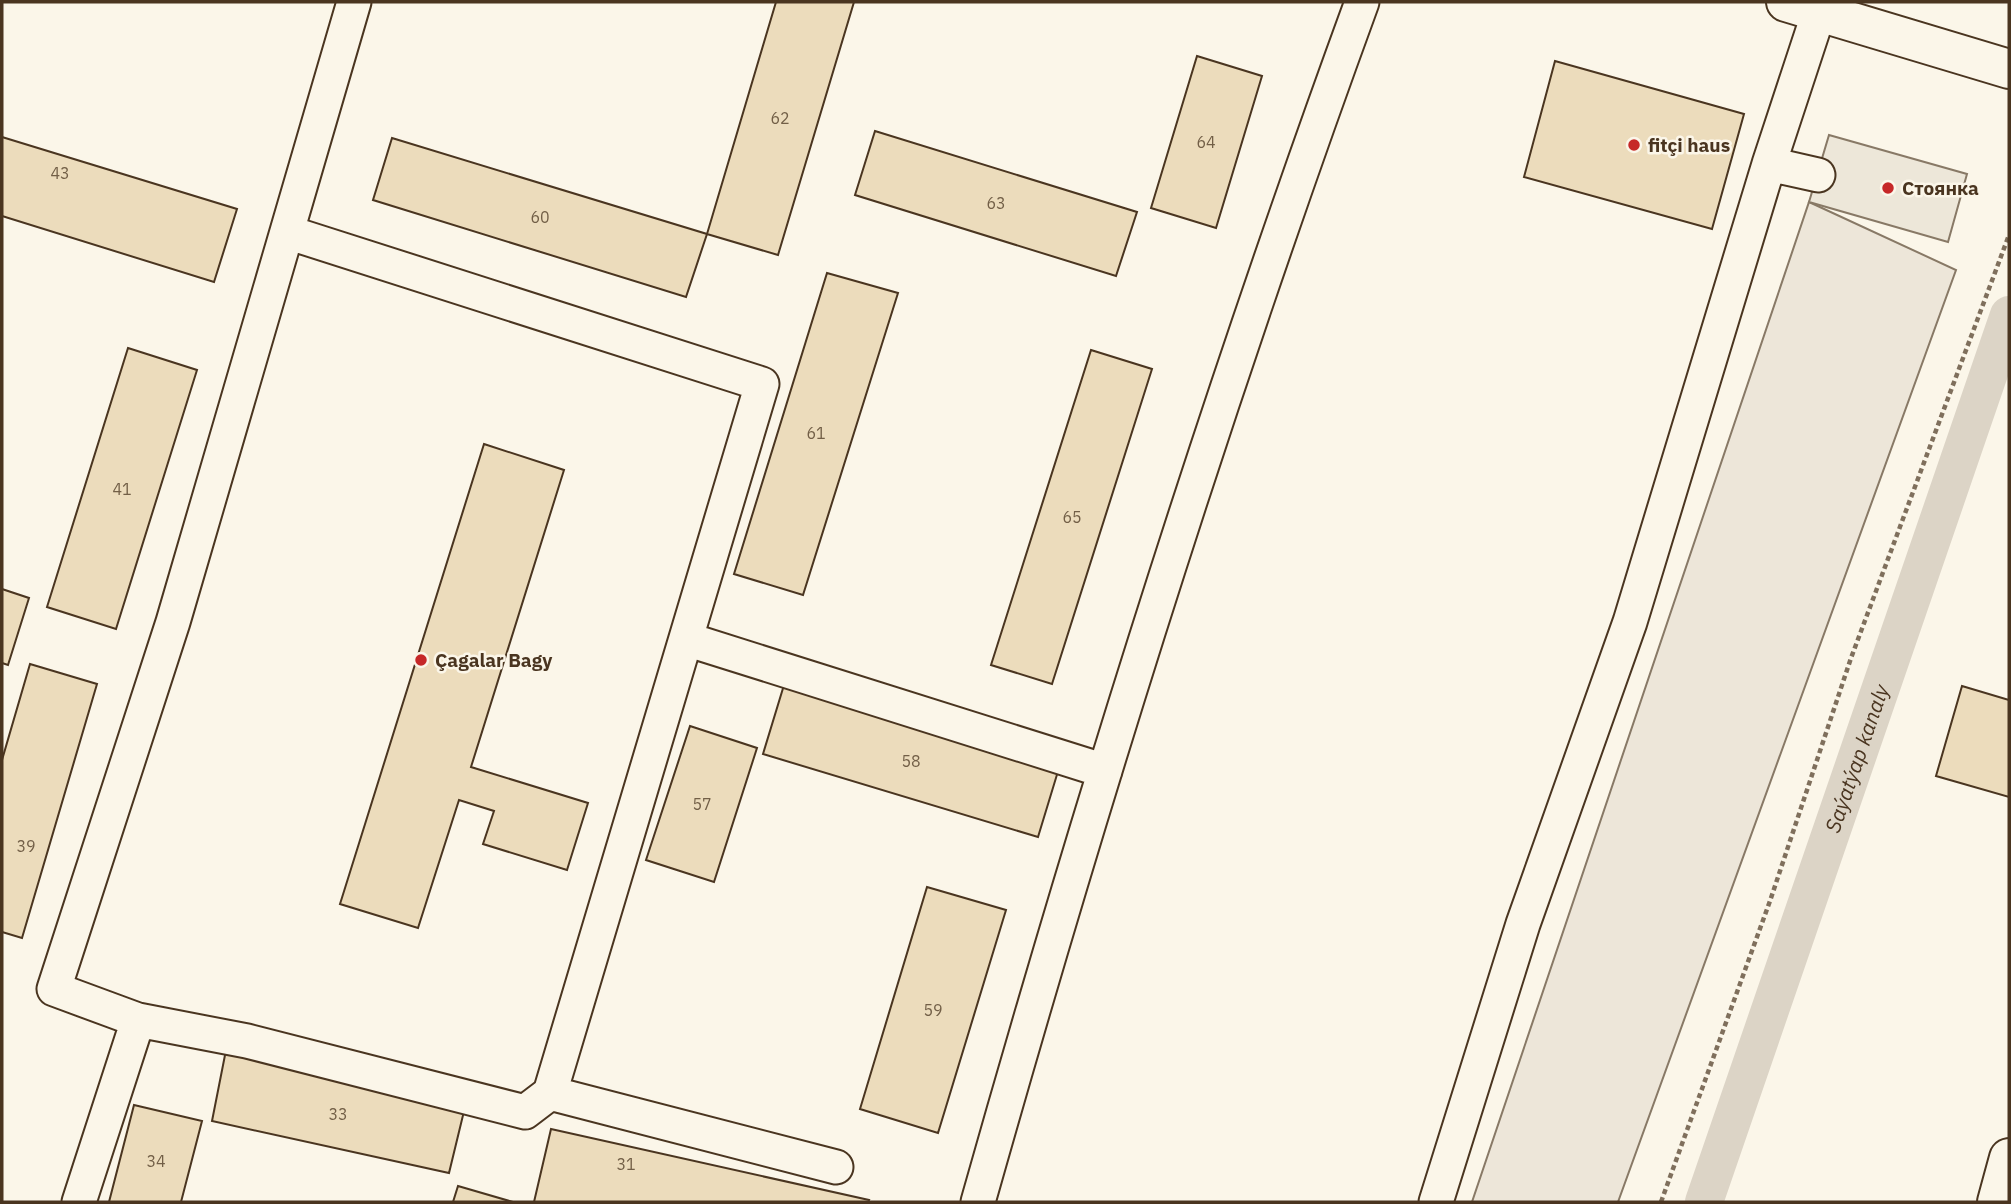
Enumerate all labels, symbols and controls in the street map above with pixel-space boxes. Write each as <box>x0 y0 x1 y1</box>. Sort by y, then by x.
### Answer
house number: 62 <box>770 108 790 128</box>
house number: 64 <box>1196 132 1216 152</box>
place label: fitçi haus <box>1648 133 1730 157</box>
marker: fitçi haus <box>1626 137 1642 153</box>
house number: 43 <box>50 163 70 183</box>
place label: Стоянка <box>1902 176 1979 200</box>
marker: Стоянка <box>1880 180 1896 196</box>
house number: 63 <box>986 193 1006 213</box>
house number: 60 <box>530 207 550 227</box>
house number: 61 <box>806 423 826 443</box>
house number: 41 <box>112 479 132 499</box>
house number: 65 <box>1062 507 1082 527</box>
place label: Çagalar Bagy <box>435 648 553 672</box>
marker: Çagalar Bagy <box>413 652 429 668</box>
water label: Saýatýap kanaly <box>1818 680 1895 836</box>
house number: 58 <box>901 751 921 771</box>
house number: 57 <box>692 794 712 814</box>
house number: 39 <box>16 836 36 856</box>
house number: 59 <box>923 1000 943 1020</box>
house number: 33 <box>328 1104 348 1124</box>
house number: 34 <box>146 1151 166 1171</box>
house number: 31 <box>616 1154 636 1174</box>

